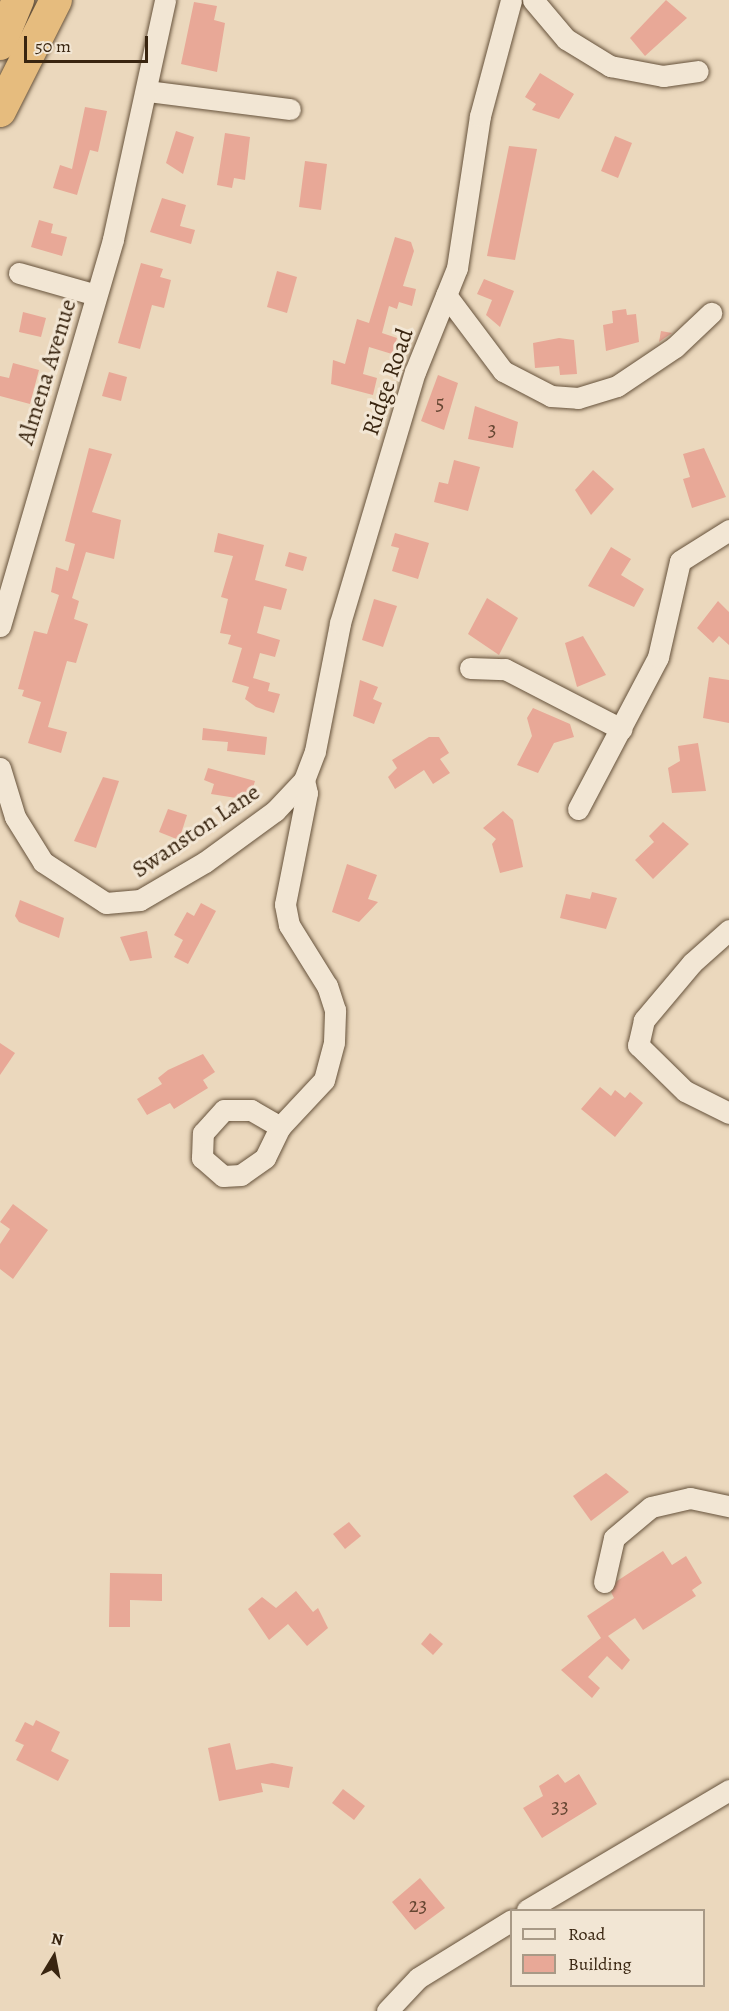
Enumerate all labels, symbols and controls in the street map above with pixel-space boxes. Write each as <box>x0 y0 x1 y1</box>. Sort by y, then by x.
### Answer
scale bar <box>27 24 152 62</box>
text: 50 m <box>35 34 71 58</box>
street label: Almena Avenue <box>11 296 83 448</box>
street label: Ridge Road <box>356 325 420 439</box>
house number: 5 <box>435 390 445 416</box>
house number: 3 <box>488 416 496 442</box>
street label: Swanston Lane <box>127 778 265 884</box>
house number: 33 <box>551 1793 569 1819</box>
house number: 23 <box>409 1892 427 1918</box>
legend <box>510 1909 705 1987</box>
text: Road <box>568 1922 605 1946</box>
north arrow <box>24 1927 84 1987</box>
text: N <box>49 1927 65 1951</box>
text: Building <box>568 1952 632 1976</box>

